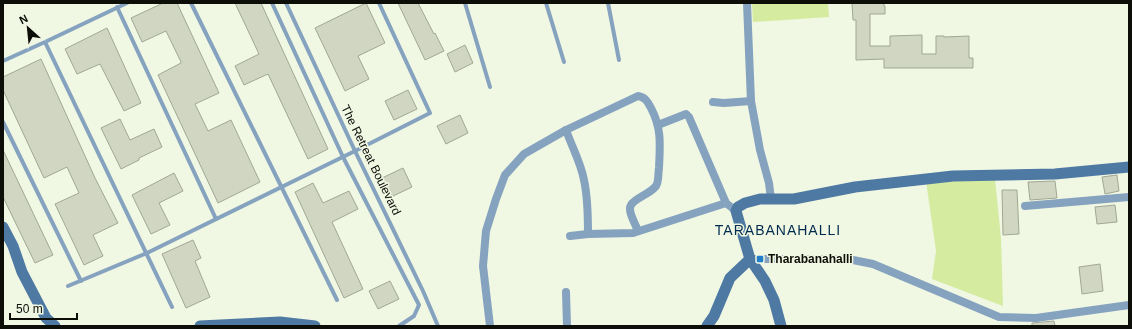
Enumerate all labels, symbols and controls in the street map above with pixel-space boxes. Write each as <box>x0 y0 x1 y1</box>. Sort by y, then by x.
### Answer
north arrow <box>8 8 48 48</box>
text: N <box>17 12 30 26</box>
street label: The Retreat Boulevard <box>338 103 404 217</box>
district label: TARABANAHALLI <box>715 222 841 238</box>
place label: Tharabanahalli <box>768 252 853 266</box>
marker: Tharabanahalli <box>755 254 765 264</box>
scale bar <box>10 295 77 321</box>
text: 50 m <box>16 302 43 316</box>

